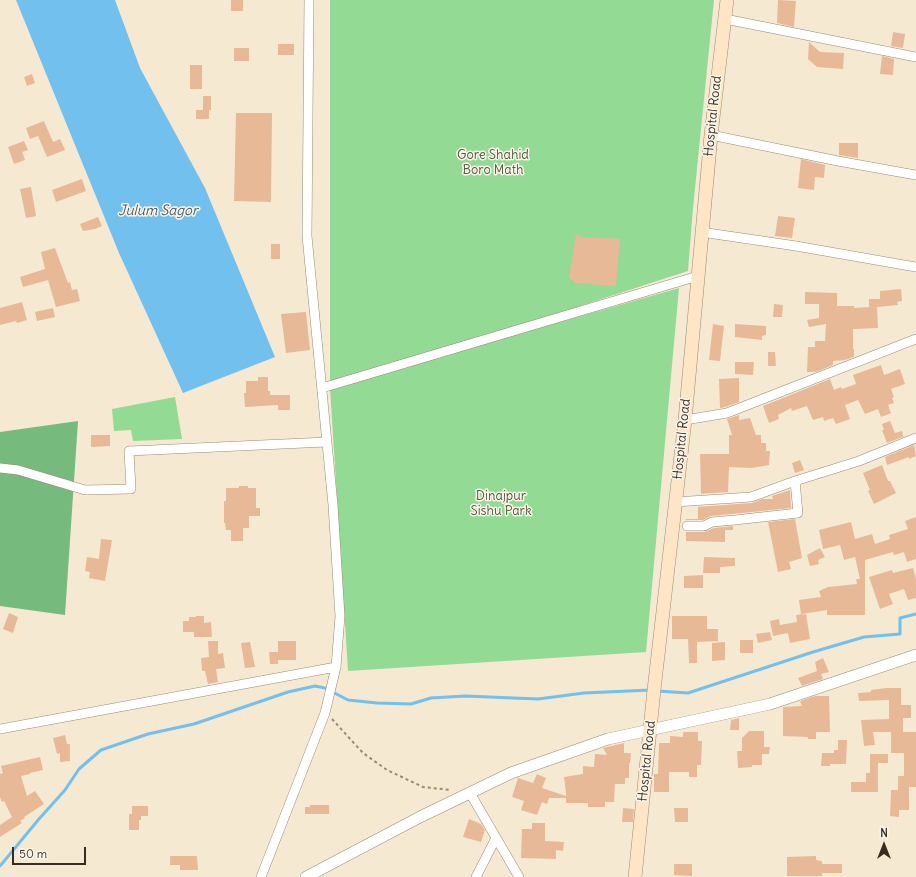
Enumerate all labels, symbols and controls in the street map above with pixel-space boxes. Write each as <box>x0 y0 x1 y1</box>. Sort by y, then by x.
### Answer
street label: Hospital Road <box>701 75 725 157</box>
park label: Gore Shahid Boro Math <box>457 147 529 178</box>
water label: Julum Sagor <box>118 203 198 219</box>
street label: Hospital Road <box>670 398 694 480</box>
park label: Dinajpur Sishu Park <box>470 488 532 519</box>
street label: Hospital Road <box>635 720 659 802</box>
north arrow <box>864 825 904 865</box>
text: N <box>880 826 888 840</box>
scale bar <box>14 839 88 865</box>
text: 50 m <box>19 846 47 861</box>

